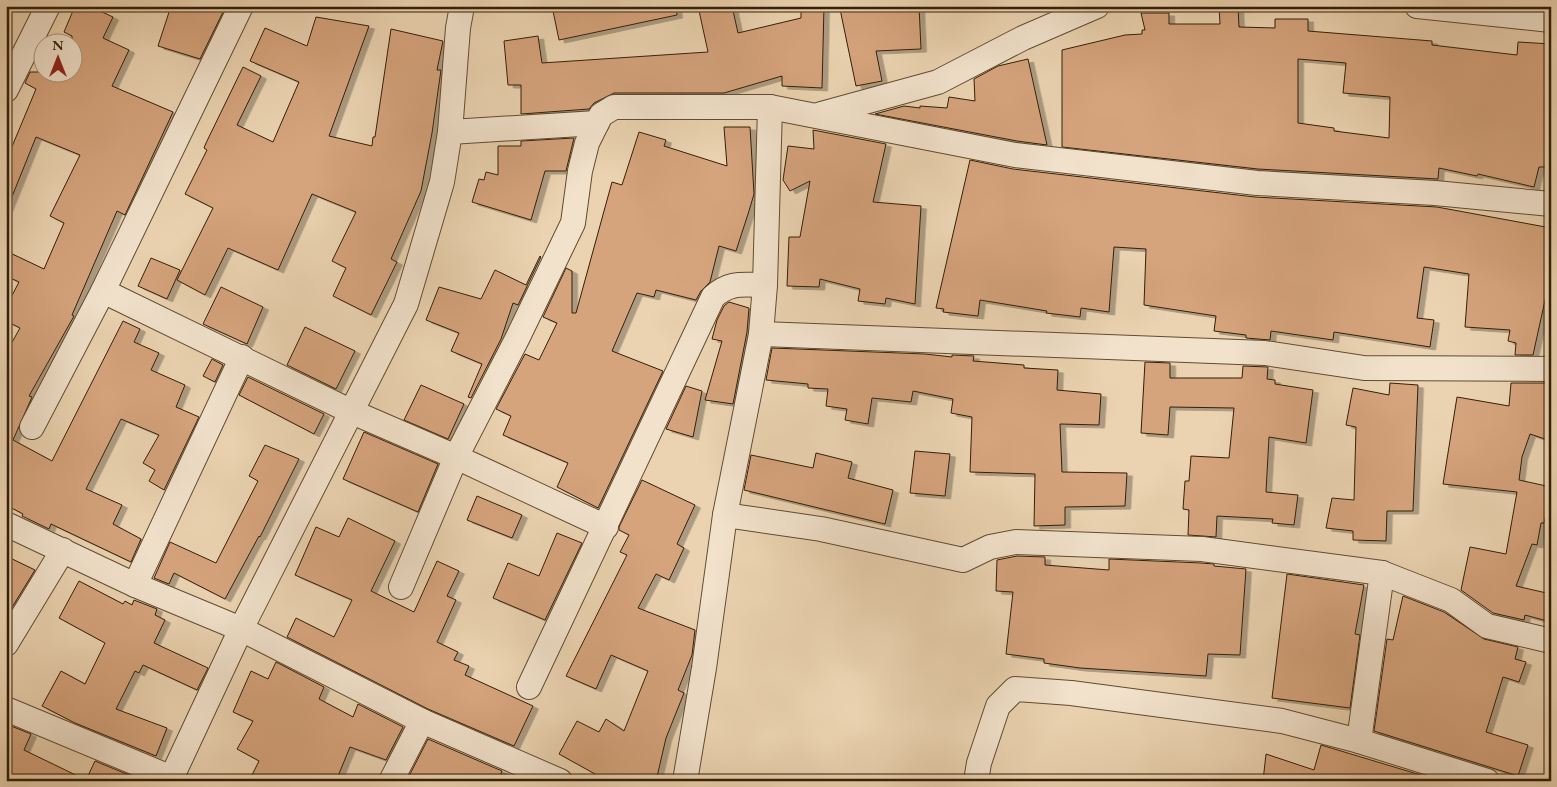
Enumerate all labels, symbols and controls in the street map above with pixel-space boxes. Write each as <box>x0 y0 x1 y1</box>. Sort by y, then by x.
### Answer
north arrow <box>32 32 82 82</box>
text: N <box>52 36 64 54</box>

